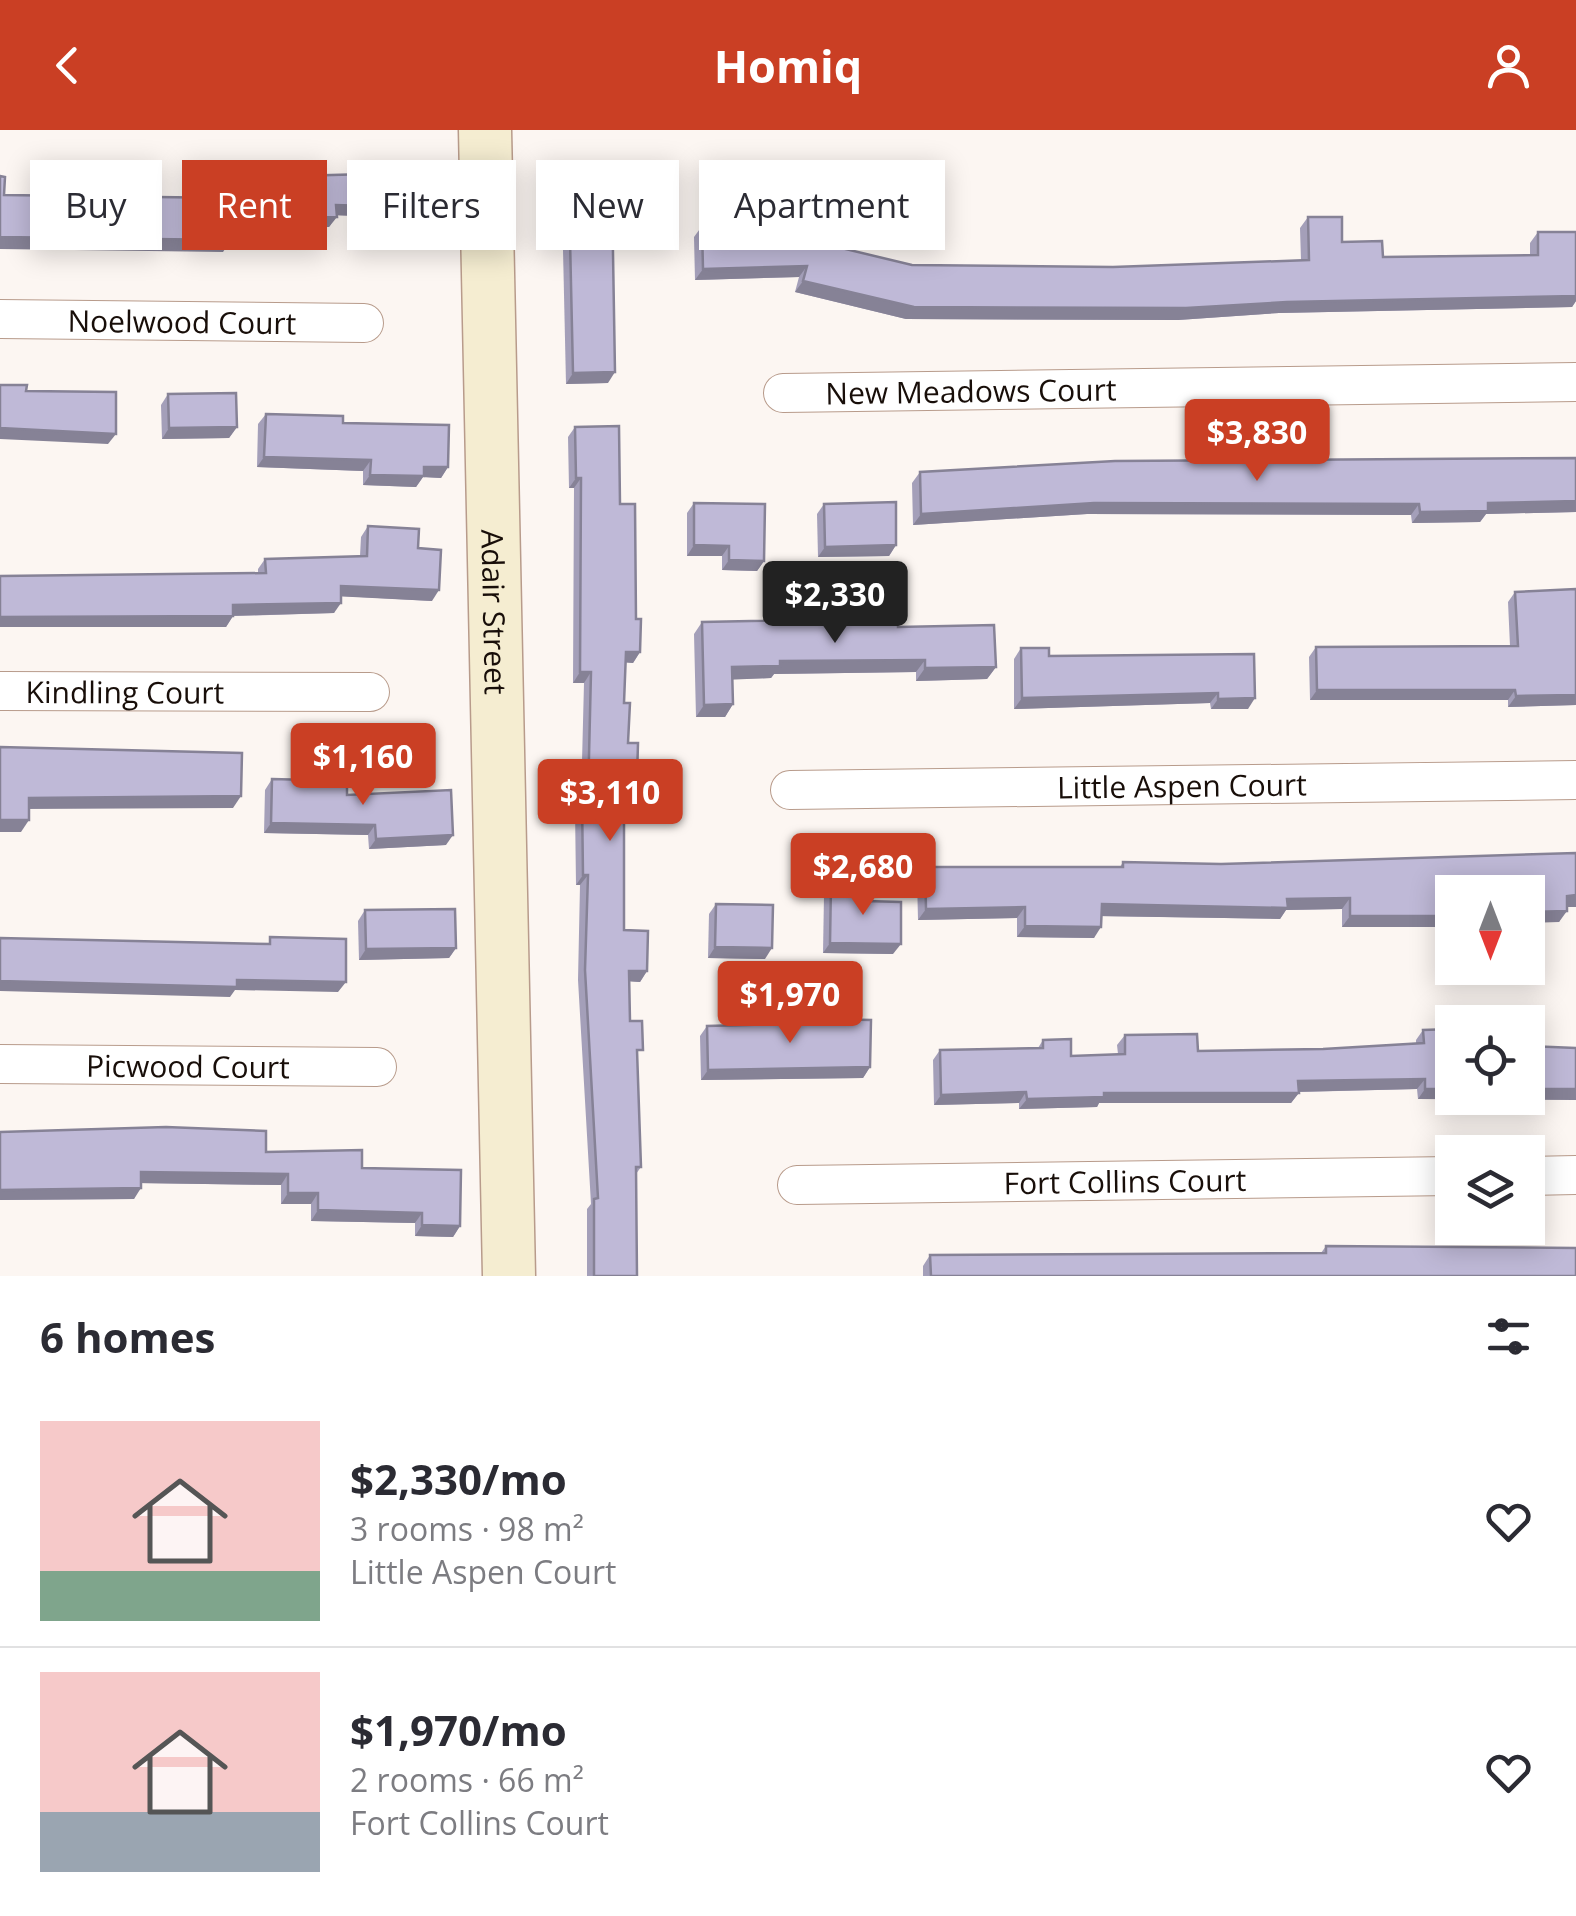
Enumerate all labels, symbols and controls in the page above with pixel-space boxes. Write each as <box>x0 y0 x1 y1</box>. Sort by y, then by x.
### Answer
text: Homiq <box>714 35 862 96</box>
icon: back <box>40 38 95 93</box>
icon: person <box>1481 38 1536 93</box>
chip: Buy <box>30 160 162 250</box>
chip: Rent <box>182 160 327 250</box>
chip: Filters <box>347 160 516 250</box>
chip: New <box>536 160 679 250</box>
chip: Apartment <box>699 160 945 250</box>
street label: Noelwood Court <box>67 299 297 343</box>
street label: New Meadows Court <box>825 368 1117 413</box>
pin: $3,830 <box>1176 399 1338 484</box>
text: $3,830 <box>1207 410 1307 453</box>
street label: Adair Street <box>473 529 517 695</box>
pin: $2,330 <box>754 561 916 646</box>
text: $2,330 <box>785 572 885 615</box>
street label: Kindling Court <box>26 671 224 712</box>
pin: $1,160 <box>282 723 444 808</box>
text: $1,160 <box>313 734 413 777</box>
pin: $3,110 <box>529 759 691 844</box>
street label: Little Aspen Court <box>1057 763 1307 807</box>
text: $3,110 <box>560 770 660 813</box>
pin: $2,680 <box>782 833 944 918</box>
text: $2,680 <box>813 844 913 887</box>
north arrow <box>1435 875 1545 985</box>
map controls <box>1435 875 1545 1245</box>
pin: $1,970 <box>709 961 871 1046</box>
text: $1,970 <box>740 972 840 1015</box>
button: locate <box>1435 1005 1545 1115</box>
street label: Picwood Court <box>86 1044 290 1087</box>
button: layers <box>1435 1135 1545 1245</box>
street label: Fort Collins Court <box>1003 1158 1247 1203</box>
text: 6 homes <box>40 1308 215 1365</box>
icon: filters <box>1481 1309 1536 1364</box>
text: $2,330/mo <box>350 1450 567 1507</box>
icon: home <box>120 1461 240 1581</box>
icon: heart <box>1481 1494 1536 1549</box>
text: 3 rooms · 98 m² <box>350 1507 584 1550</box>
text: Little Aspen Court <box>350 1550 616 1593</box>
text: $1,970/mo <box>350 1701 567 1758</box>
icon: home <box>120 1712 240 1832</box>
icon: heart <box>1481 1745 1536 1800</box>
text: 2 rooms · 66 m² <box>350 1758 584 1801</box>
text: Fort Collins Court <box>350 1801 609 1844</box>

